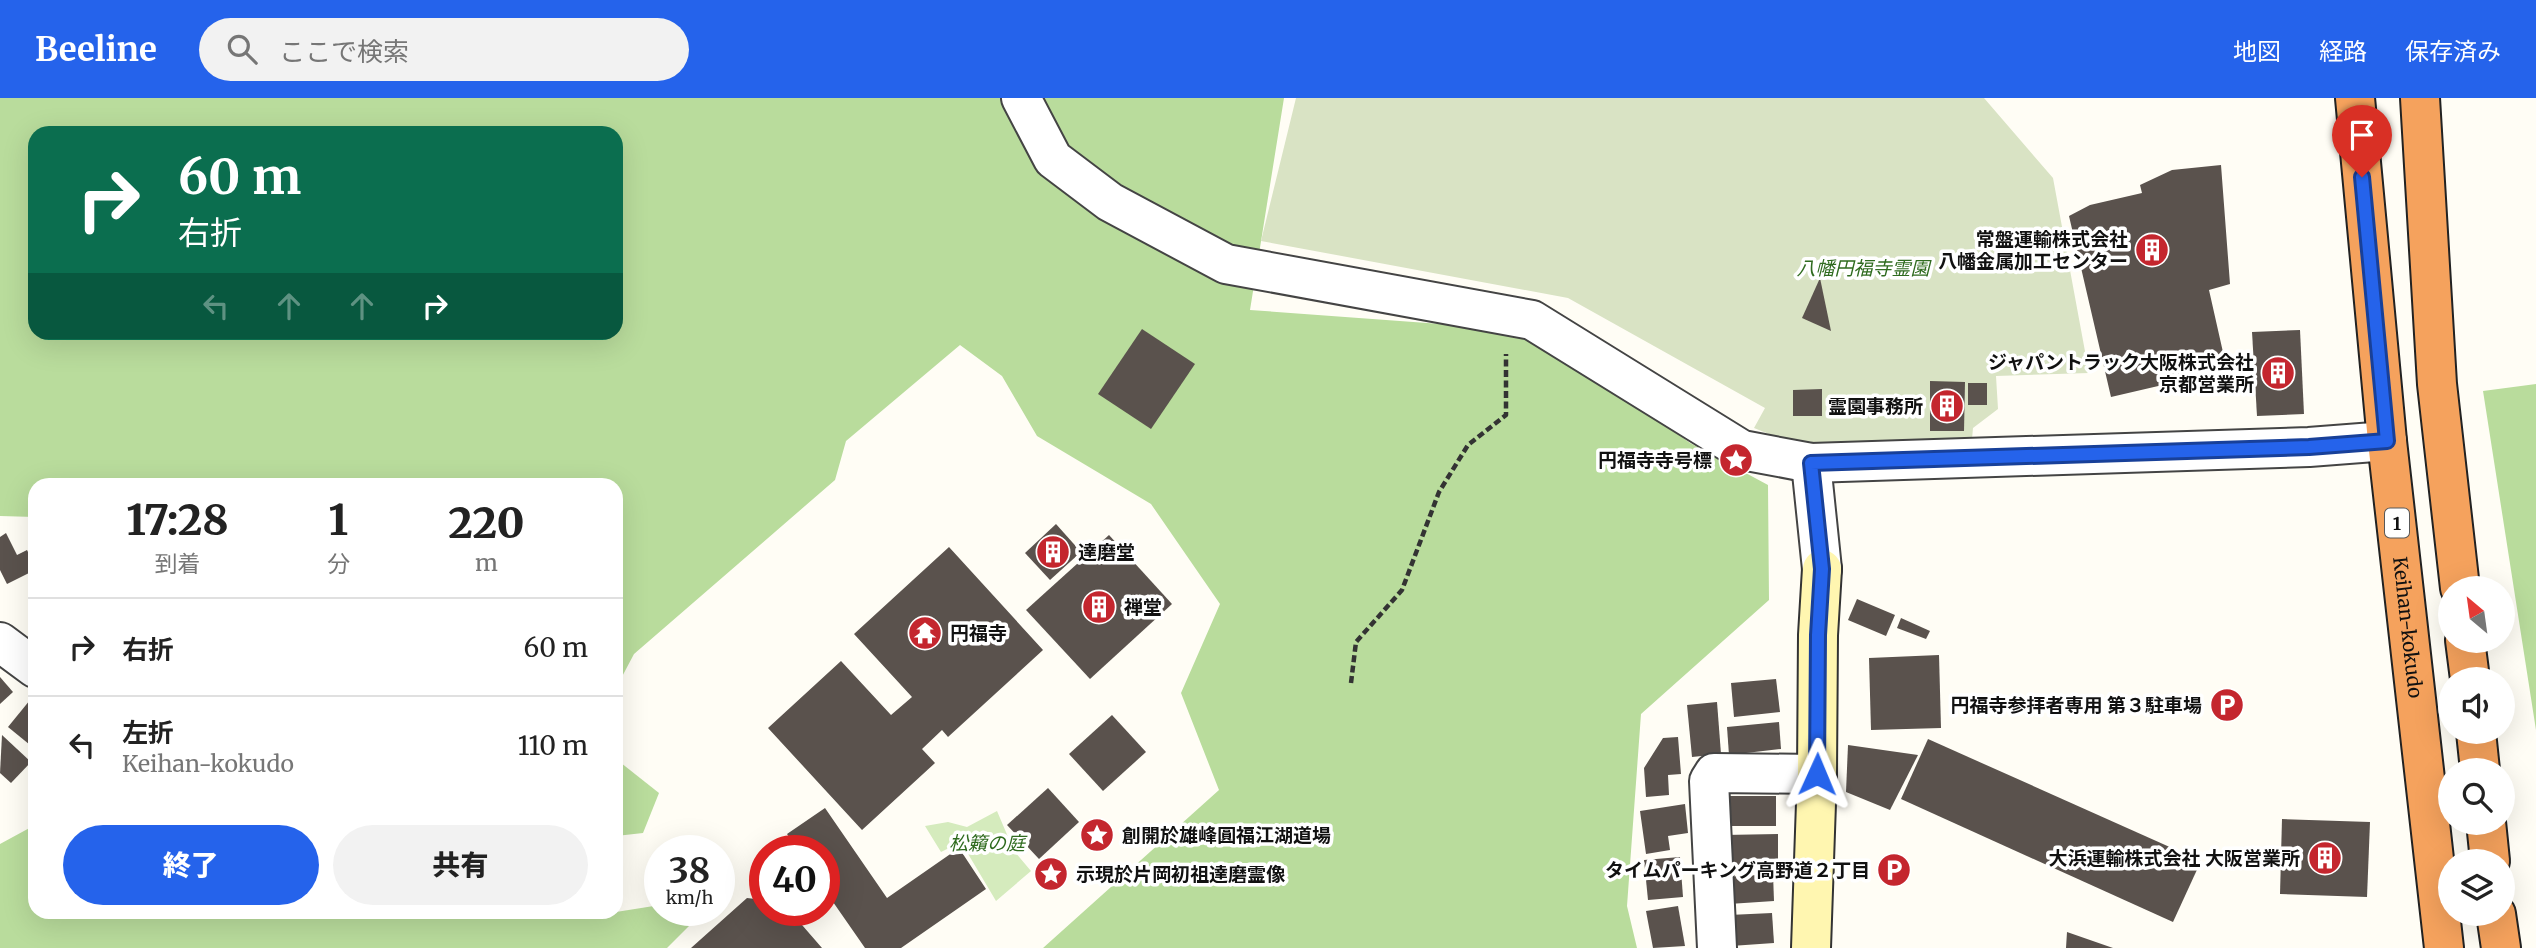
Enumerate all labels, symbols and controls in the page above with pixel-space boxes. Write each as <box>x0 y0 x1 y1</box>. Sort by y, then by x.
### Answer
search box <box>199 18 689 81</box>
text: Beeline <box>35 29 157 70</box>
icon: search <box>223 30 261 68</box>
text: ここで検索 <box>279 35 409 68</box>
text: 地図 <box>2233 36 2281 67</box>
text: 経路 <box>2319 36 2367 67</box>
text: 保存済み <box>2405 36 2501 67</box>
pin <box>2332 105 2392 177</box>
icon: arrive <box>2343 116 2381 154</box>
text: 60 m <box>178 146 301 207</box>
icon: right <box>63 154 154 245</box>
text: 右折 <box>178 213 242 253</box>
place label: 常盤運輸株式会社 八幡金属加工センター <box>1938 227 2128 273</box>
building icon: 常盤運輸株式会社 八幡金属加工センター <box>2133 231 2171 269</box>
park label: 八幡円福寺霊園 <box>1796 256 1932 280</box>
icon: left <box>197 287 235 325</box>
icon: ahead <box>270 287 308 325</box>
icon: ahead <box>343 287 381 325</box>
icon: right <box>416 287 454 325</box>
place label: ジャパントラック大阪株式会社 京都営業所 <box>1988 350 2254 396</box>
building icon: ジャパントラック大阪株式会社 京都営業所 <box>2259 354 2297 392</box>
building icon: 霊園事務所 <box>1928 387 1966 425</box>
place label: 霊園事務所 <box>1828 394 1923 418</box>
place icon: 円福寺寺号標 <box>1717 441 1755 479</box>
place label: 円福寺寺号標 <box>1598 448 1712 472</box>
text: 17:28 <box>126 494 229 546</box>
text: 1 <box>329 494 348 546</box>
text: 220 <box>448 497 525 549</box>
road number: 1 <box>2385 508 2409 538</box>
building icon: 達磨堂 <box>1034 533 1072 571</box>
place label: 達磨堂 <box>1078 540 1135 564</box>
text: m <box>475 548 498 577</box>
text: 到着 <box>154 549 200 578</box>
text: 分 <box>327 549 350 578</box>
street label: Keihan-kokudo <box>2388 555 2428 699</box>
north arrow <box>2438 576 2515 653</box>
map controls <box>2438 576 2515 926</box>
building icon: 禅堂 <box>1080 588 1118 626</box>
place label: 禅堂 <box>1124 595 1162 619</box>
temple icon: 円福寺 <box>906 614 944 652</box>
place label: 円福寺 <box>950 621 1007 645</box>
icon: right <box>63 628 101 666</box>
text: 60 m <box>524 631 588 664</box>
text: 右折 <box>122 633 174 666</box>
button: sound <box>2438 667 2515 744</box>
parking icon: 円福寺参拝者専用 第３駐車場 <box>2208 686 2246 724</box>
place label: 円福寺参拝者専用 第３駐車場 <box>1950 693 2202 717</box>
text: 左折 <box>122 716 174 749</box>
icon: left <box>63 726 101 764</box>
text: 110 m <box>518 729 588 762</box>
position arrow <box>1780 737 1854 811</box>
text: Keihan-kokudo <box>122 749 294 778</box>
button: search <box>2438 758 2515 835</box>
place icon: 創開於雄峰圓福江湖道場 <box>1078 816 1116 854</box>
place label: 創開於雄峰圓福江湖道場 <box>1122 823 1331 847</box>
button: 終了 <box>63 825 319 905</box>
button: 共有 <box>333 825 588 905</box>
park label: 松籟の庭 <box>949 831 1028 855</box>
speed limit sign: 40 <box>749 835 840 926</box>
building icon: 大浜運輸株式会社 大阪営業所 <box>2306 839 2344 877</box>
place label: 大浜運輸株式会社 大阪営業所 <box>2048 846 2300 870</box>
text: 38 <box>669 849 710 893</box>
button: layers <box>2438 849 2515 926</box>
parking icon: タイムパーキング高野道２丁目 <box>1875 851 1913 889</box>
place icon: 示現於片岡初祖達磨霊像 <box>1032 855 1070 893</box>
place label: タイムパーキング高野道２丁目 <box>1605 858 1870 882</box>
place label: 示現於片岡初祖達磨霊像 <box>1076 862 1285 886</box>
text: km/h <box>666 886 713 909</box>

